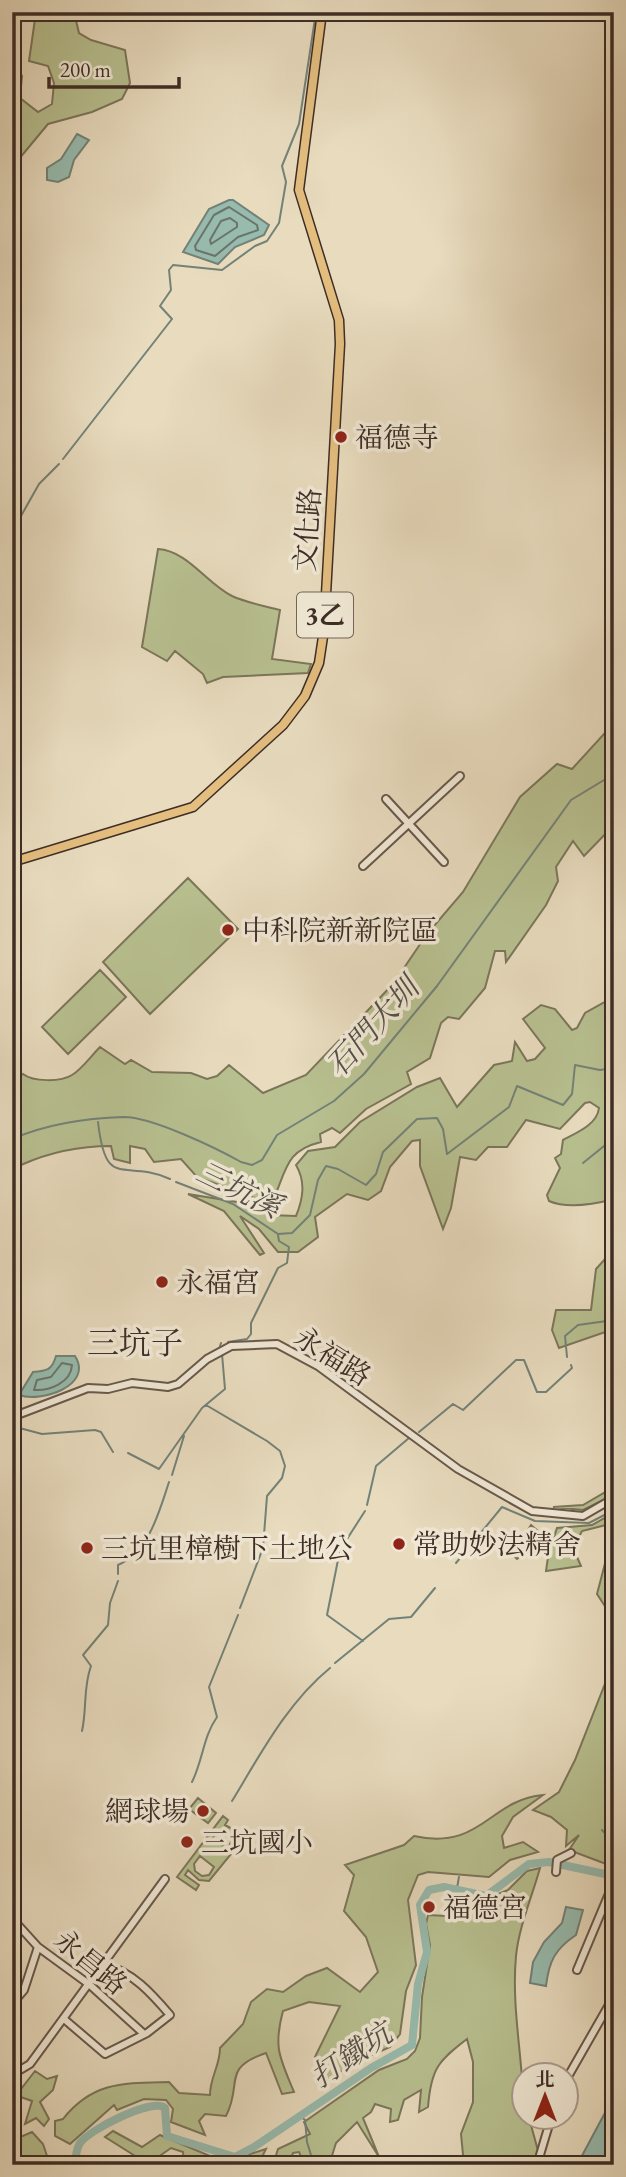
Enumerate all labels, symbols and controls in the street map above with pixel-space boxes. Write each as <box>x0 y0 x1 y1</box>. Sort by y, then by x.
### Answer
scale bar <box>49 46 178 90</box>
text: 200 m <box>60 56 111 83</box>
place label: 福德寺 <box>355 419 439 455</box>
marker: 福德寺 <box>333 429 349 445</box>
street label: 文化路 <box>286 487 328 573</box>
road number: 3乙 <box>297 593 353 638</box>
place label: 中科院新新院區 <box>242 912 438 948</box>
marker: 中科院新新院區 <box>220 922 236 938</box>
water label: 石門大圳 <box>317 966 430 1085</box>
water label: 三坑溪 <box>190 1152 291 1228</box>
place label: 永福宮 <box>176 1264 260 1300</box>
marker: 永福宮 <box>154 1274 170 1290</box>
street label: 永福路 <box>288 1318 378 1394</box>
district label: 三坑子 <box>87 1322 183 1364</box>
place label: 常助妙法精舍 <box>413 1526 581 1562</box>
place label: 三坑里樟樹下土地公 <box>101 1530 353 1566</box>
marker: 常助妙法精舍 <box>391 1536 407 1552</box>
marker: 三坑里樟樹下土地公 <box>79 1540 95 1556</box>
place label: 網球場 <box>105 1793 189 1829</box>
marker: 網球場 <box>195 1803 211 1819</box>
place label: 三坑國小 <box>201 1824 313 1860</box>
marker: 三坑國小 <box>179 1834 195 1850</box>
place label: 福德宮 <box>443 1889 527 1925</box>
marker: 福德宮 <box>421 1899 437 1915</box>
street label: 永昌路 <box>47 1922 135 2002</box>
water label: 打鐵坑 <box>303 2011 403 2096</box>
north arrow <box>510 2062 580 2132</box>
text: 北 <box>535 2067 555 2092</box>

